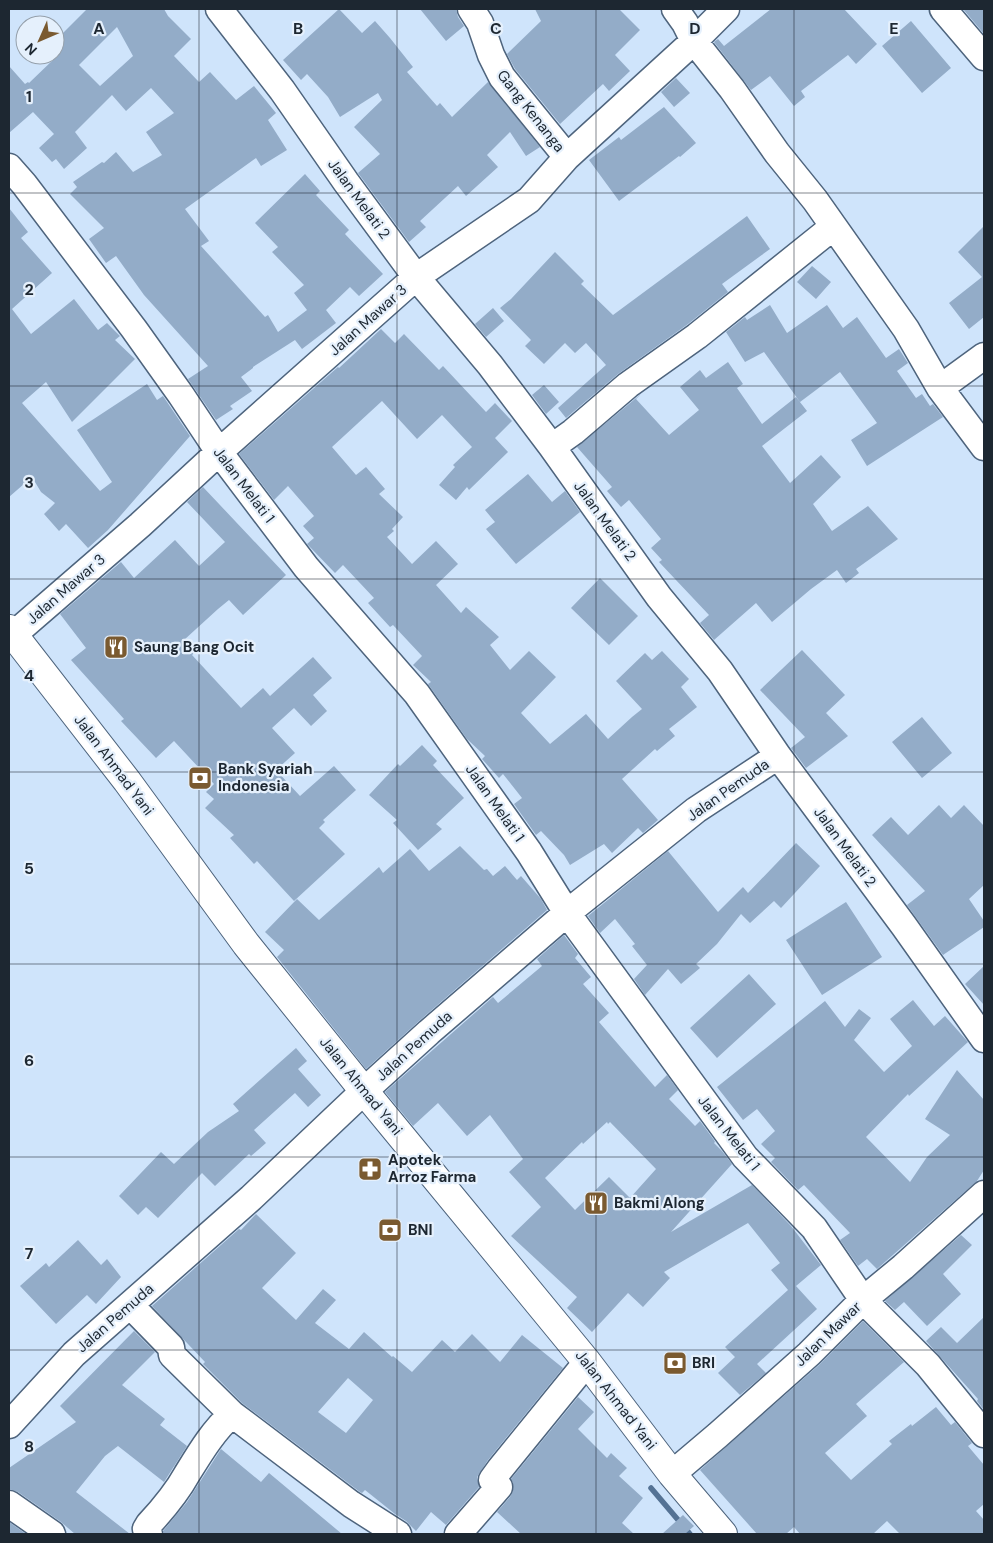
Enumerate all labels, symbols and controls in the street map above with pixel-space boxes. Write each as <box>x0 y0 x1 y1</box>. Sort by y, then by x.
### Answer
north arrow <box>15 15 65 65</box>
text: A <box>93 18 105 39</box>
text: B <box>293 18 303 39</box>
text: C <box>490 18 502 39</box>
text: D <box>689 18 701 39</box>
text: E <box>889 18 899 39</box>
text: N <box>21 39 41 59</box>
street label: Gang Kenanga <box>493 66 569 156</box>
text: 1 <box>26 86 32 107</box>
street label: Jalan Melati 2 <box>323 155 395 243</box>
text: 2 <box>24 279 34 300</box>
street label: Jalan Mawar 3 <box>325 280 411 360</box>
street label: Jalan Melati 1 <box>209 443 279 527</box>
text: 3 <box>24 472 34 493</box>
street label: Jalan Melati 2 <box>569 477 641 565</box>
street label: Jalan Mawar 3 <box>22 549 110 629</box>
restaurant icon: Saung Bang Ocit <box>103 634 129 660</box>
place label: Saung Bang Ocit <box>134 637 254 657</box>
text: 4 <box>24 665 34 686</box>
street label: Jalan Ahmad Yani <box>70 711 158 819</box>
street label: Jalan Pemuda <box>683 754 773 826</box>
place label: Bank Syariah Indonesia <box>218 759 312 796</box>
street label: Jalan Melati 1 <box>461 760 529 846</box>
bank icon: Bank Syariah Indonesia <box>187 765 213 791</box>
street label: Jalan Melati 2 <box>809 803 881 891</box>
text: 5 <box>24 858 34 879</box>
street label: Jalan Pemuda <box>372 1006 456 1086</box>
street label: Jalan Ahmad Yani <box>315 1033 407 1139</box>
text: 6 <box>24 1050 34 1071</box>
street label: Jalan Melati 1 <box>693 1091 765 1175</box>
place label: Apotek Arroz Farma <box>388 1150 476 1187</box>
pharmacy icon: Apotek Arroz Farma <box>357 1156 383 1182</box>
restaurant icon: Bakmi Along <box>583 1190 609 1216</box>
place label: Bakmi Along <box>614 1193 705 1213</box>
bank icon: BNI <box>377 1217 403 1243</box>
place label: BNI <box>408 1220 433 1240</box>
text: 7 <box>25 1243 34 1264</box>
street label: Jalan Pemuda <box>72 1279 158 1357</box>
street label: Jalan Mawar <box>790 1297 866 1371</box>
street label: Jalan Ahmad Yani <box>571 1346 661 1454</box>
bank icon: BRI <box>662 1350 688 1376</box>
place label: BRI <box>692 1353 715 1373</box>
text: 8 <box>24 1436 34 1457</box>

